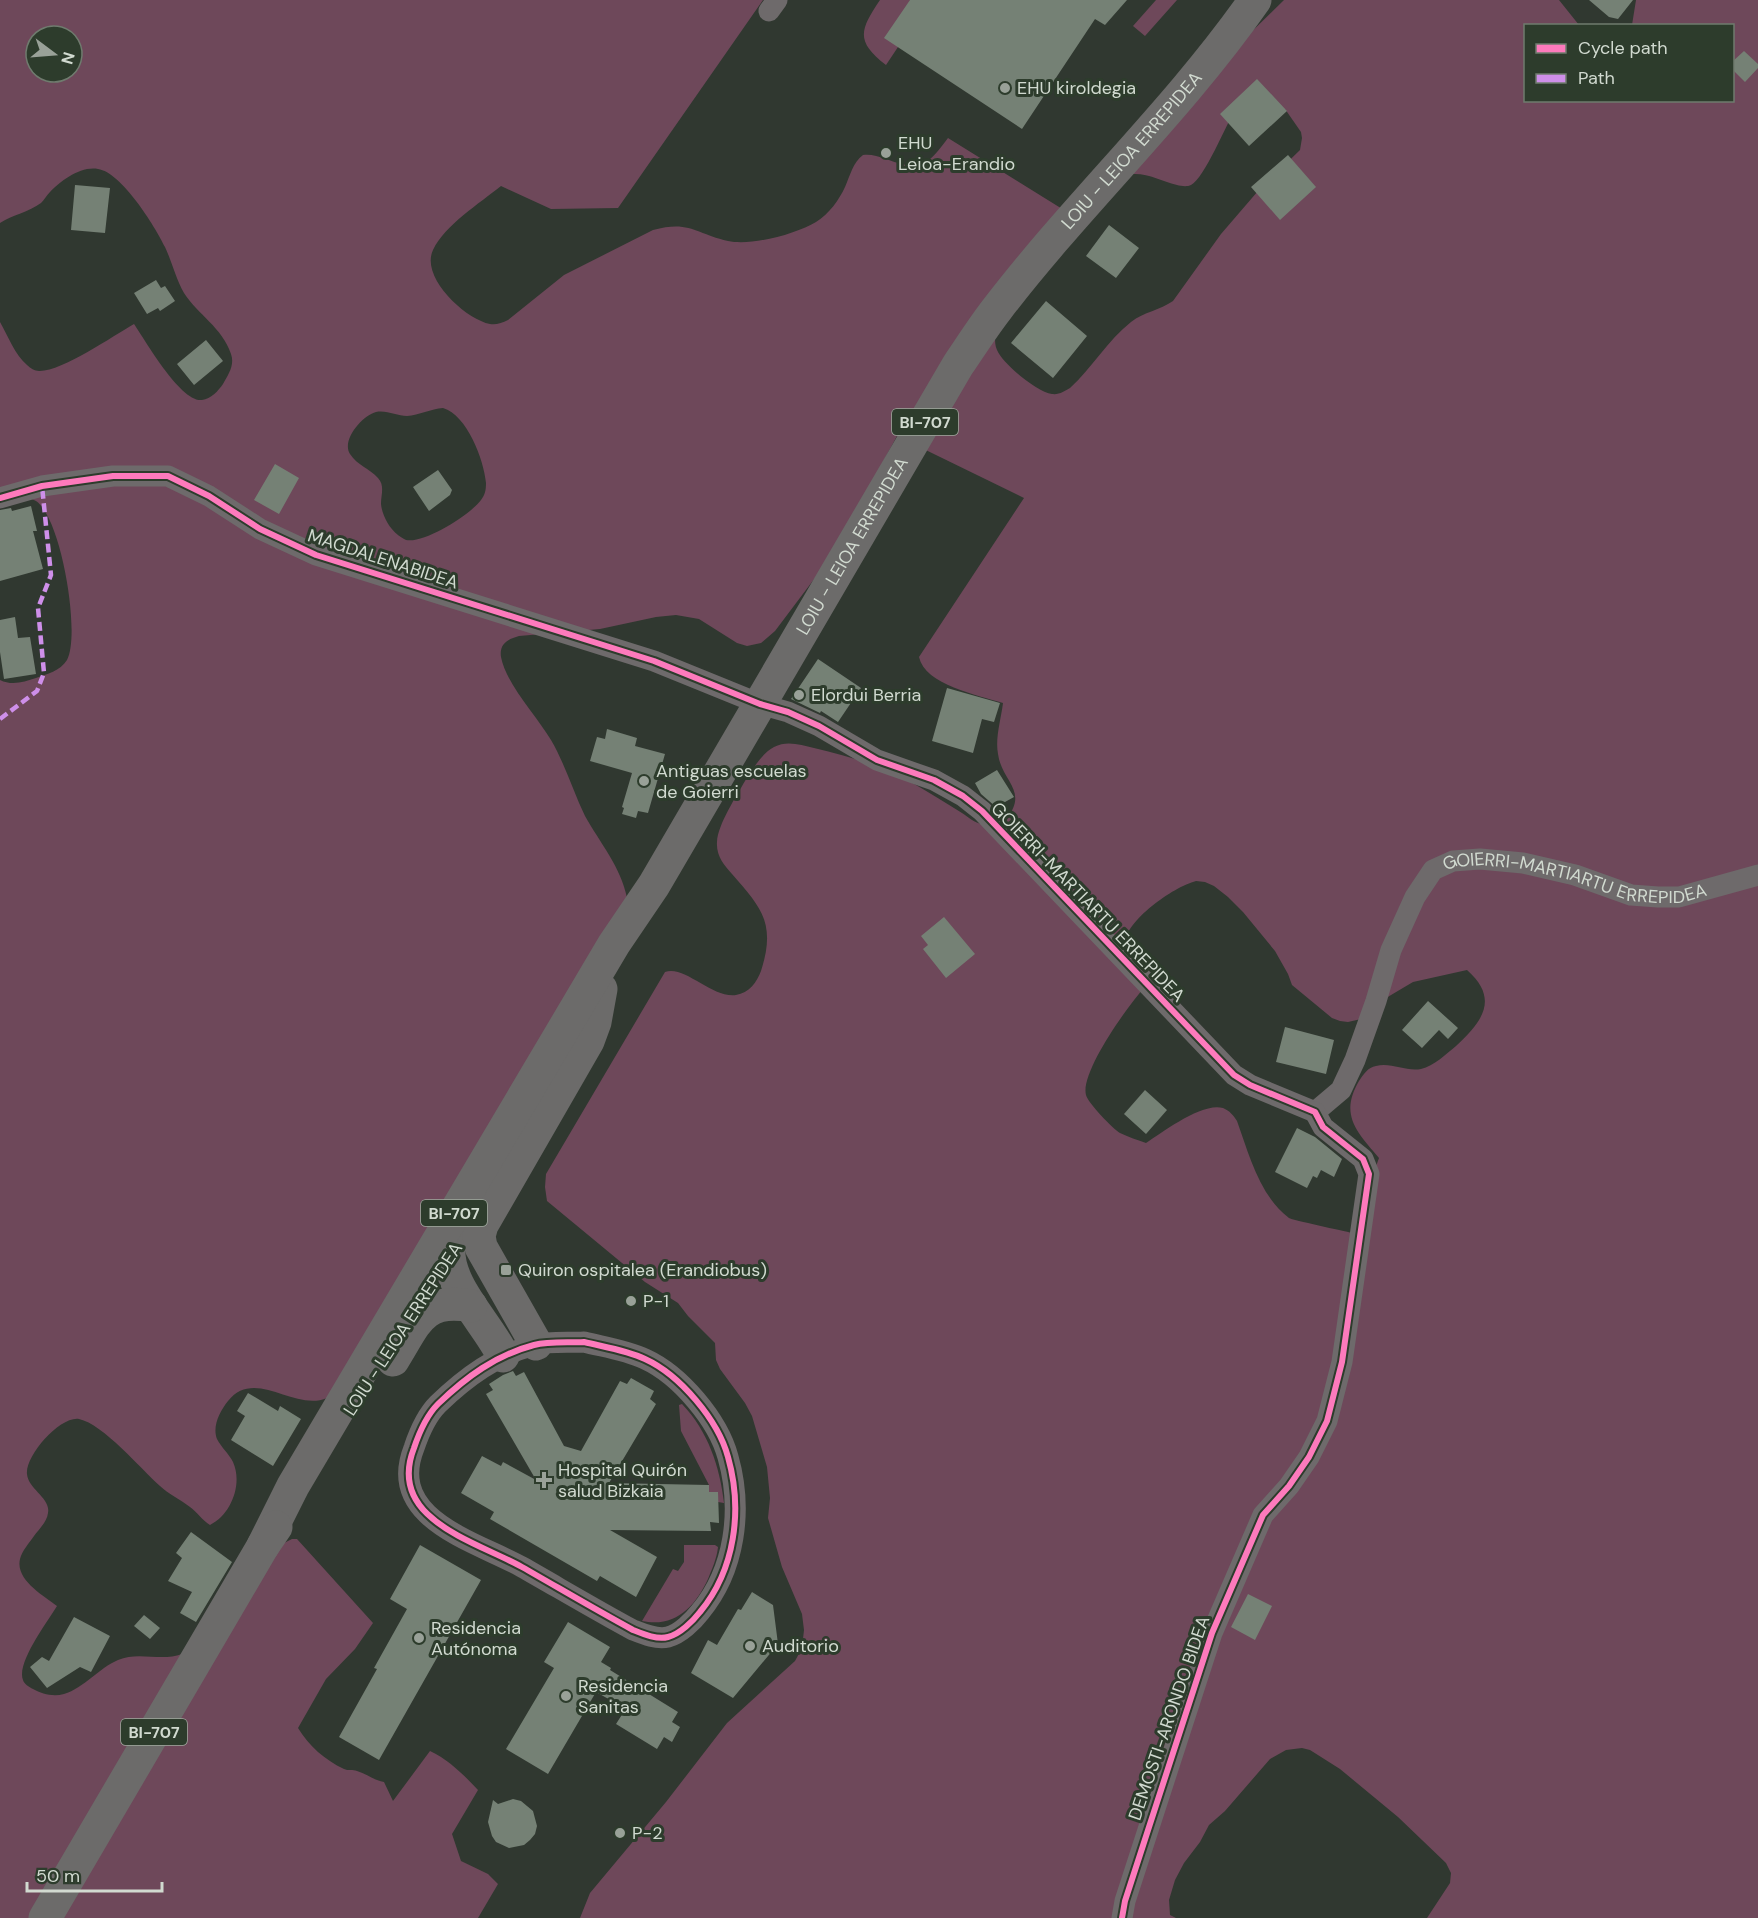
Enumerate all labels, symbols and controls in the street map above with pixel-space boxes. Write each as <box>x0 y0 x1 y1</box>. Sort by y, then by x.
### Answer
north arrow <box>24 24 84 84</box>
legend <box>1524 24 1734 102</box>
text: Cycle path <box>1578 36 1668 60</box>
text: N <box>56 49 80 67</box>
text: Path <box>1578 66 1615 90</box>
street label: LOIU - LEIOA ERREPIDEA <box>1056 67 1207 234</box>
place label: EHU kiroldegia <box>1017 76 1136 100</box>
marker: EHU kiroldegia <box>998 81 1012 95</box>
place label: EHU Leioa-Erandio <box>898 131 1015 176</box>
marker: EHU Leioa-Erandio <box>879 146 893 160</box>
road number: BI-707 <box>892 409 958 435</box>
street label: LOIU - LEIOA ERREPIDEA <box>791 453 914 639</box>
street label: MAGDALENABIDEA <box>305 523 461 595</box>
place label: Elordui Berria <box>811 683 921 707</box>
marker: Elordui Berria <box>792 688 806 702</box>
place label: Antiguas escuelas de Goierri <box>656 759 807 804</box>
marker: Antiguas escuelas de Goierri <box>637 774 651 788</box>
street label: GOIERRI-MARTIARTU ERREPIDEA <box>986 797 1190 1007</box>
street label: GOIERRI-MARTIARTU ERREPIDEA <box>1439 847 1709 909</box>
road number: BI-707 <box>421 1200 487 1226</box>
street label: LOIU - LEIOA ERREPIDEA <box>338 1238 468 1420</box>
place label: Quiron ospitalea (Erandiobus) <box>518 1258 767 1282</box>
marker: Quiron ospitalea (Erandiobus) <box>499 1263 513 1277</box>
place label: P-1 <box>643 1289 669 1313</box>
marker: P-1 <box>624 1294 638 1308</box>
place label: Hospital Quirón salud Bizkaia <box>558 1458 687 1503</box>
marker: Hospital Quirón salud Bizkaia <box>535 1471 553 1489</box>
street label: DEMOSTI-ARONDO BIDEA <box>1123 1612 1215 1824</box>
place label: Residencia Autónoma <box>431 1616 521 1661</box>
marker: Residencia Autónoma <box>412 1631 426 1645</box>
place label: Auditorio <box>762 1634 839 1658</box>
marker: Auditorio <box>743 1639 757 1653</box>
place label: Residencia Sanitas <box>578 1674 668 1719</box>
marker: Residencia Sanitas <box>559 1689 573 1703</box>
road number: BI-707 <box>121 1719 187 1745</box>
place label: P-2 <box>632 1821 663 1845</box>
marker: P-2 <box>613 1826 627 1840</box>
scale bar <box>27 1855 162 1893</box>
text: 50 m <box>36 1864 80 1888</box>

